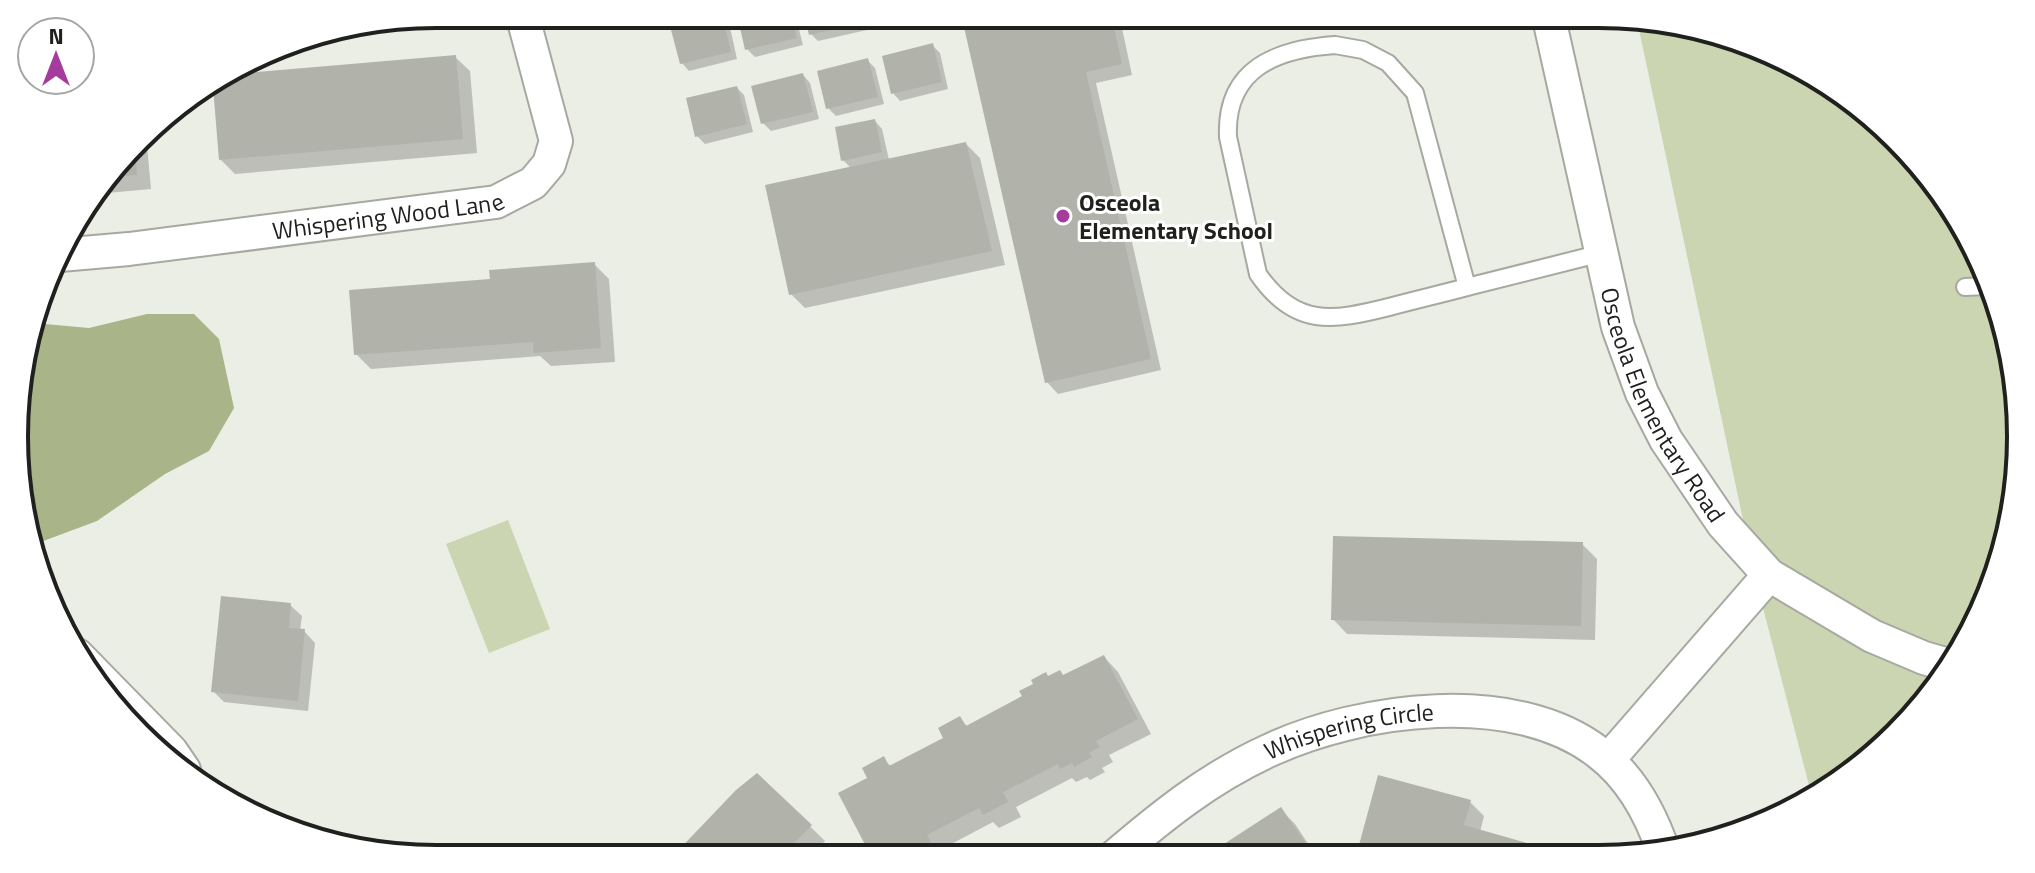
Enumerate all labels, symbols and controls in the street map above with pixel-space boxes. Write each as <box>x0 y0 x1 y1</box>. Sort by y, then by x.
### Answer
north arrow <box>16 16 96 96</box>
text: N <box>48 19 64 53</box>
street label: Whispering Wood Lane <box>270 183 510 248</box>
place label: Osceola Elementary School <box>1079 184 1273 248</box>
marker: Osceola Elementary School <box>1054 207 1072 225</box>
street label: Osceola Elementary Road <box>1592 284 1735 529</box>
street label: Whispering Circle <box>1258 693 1435 768</box>

